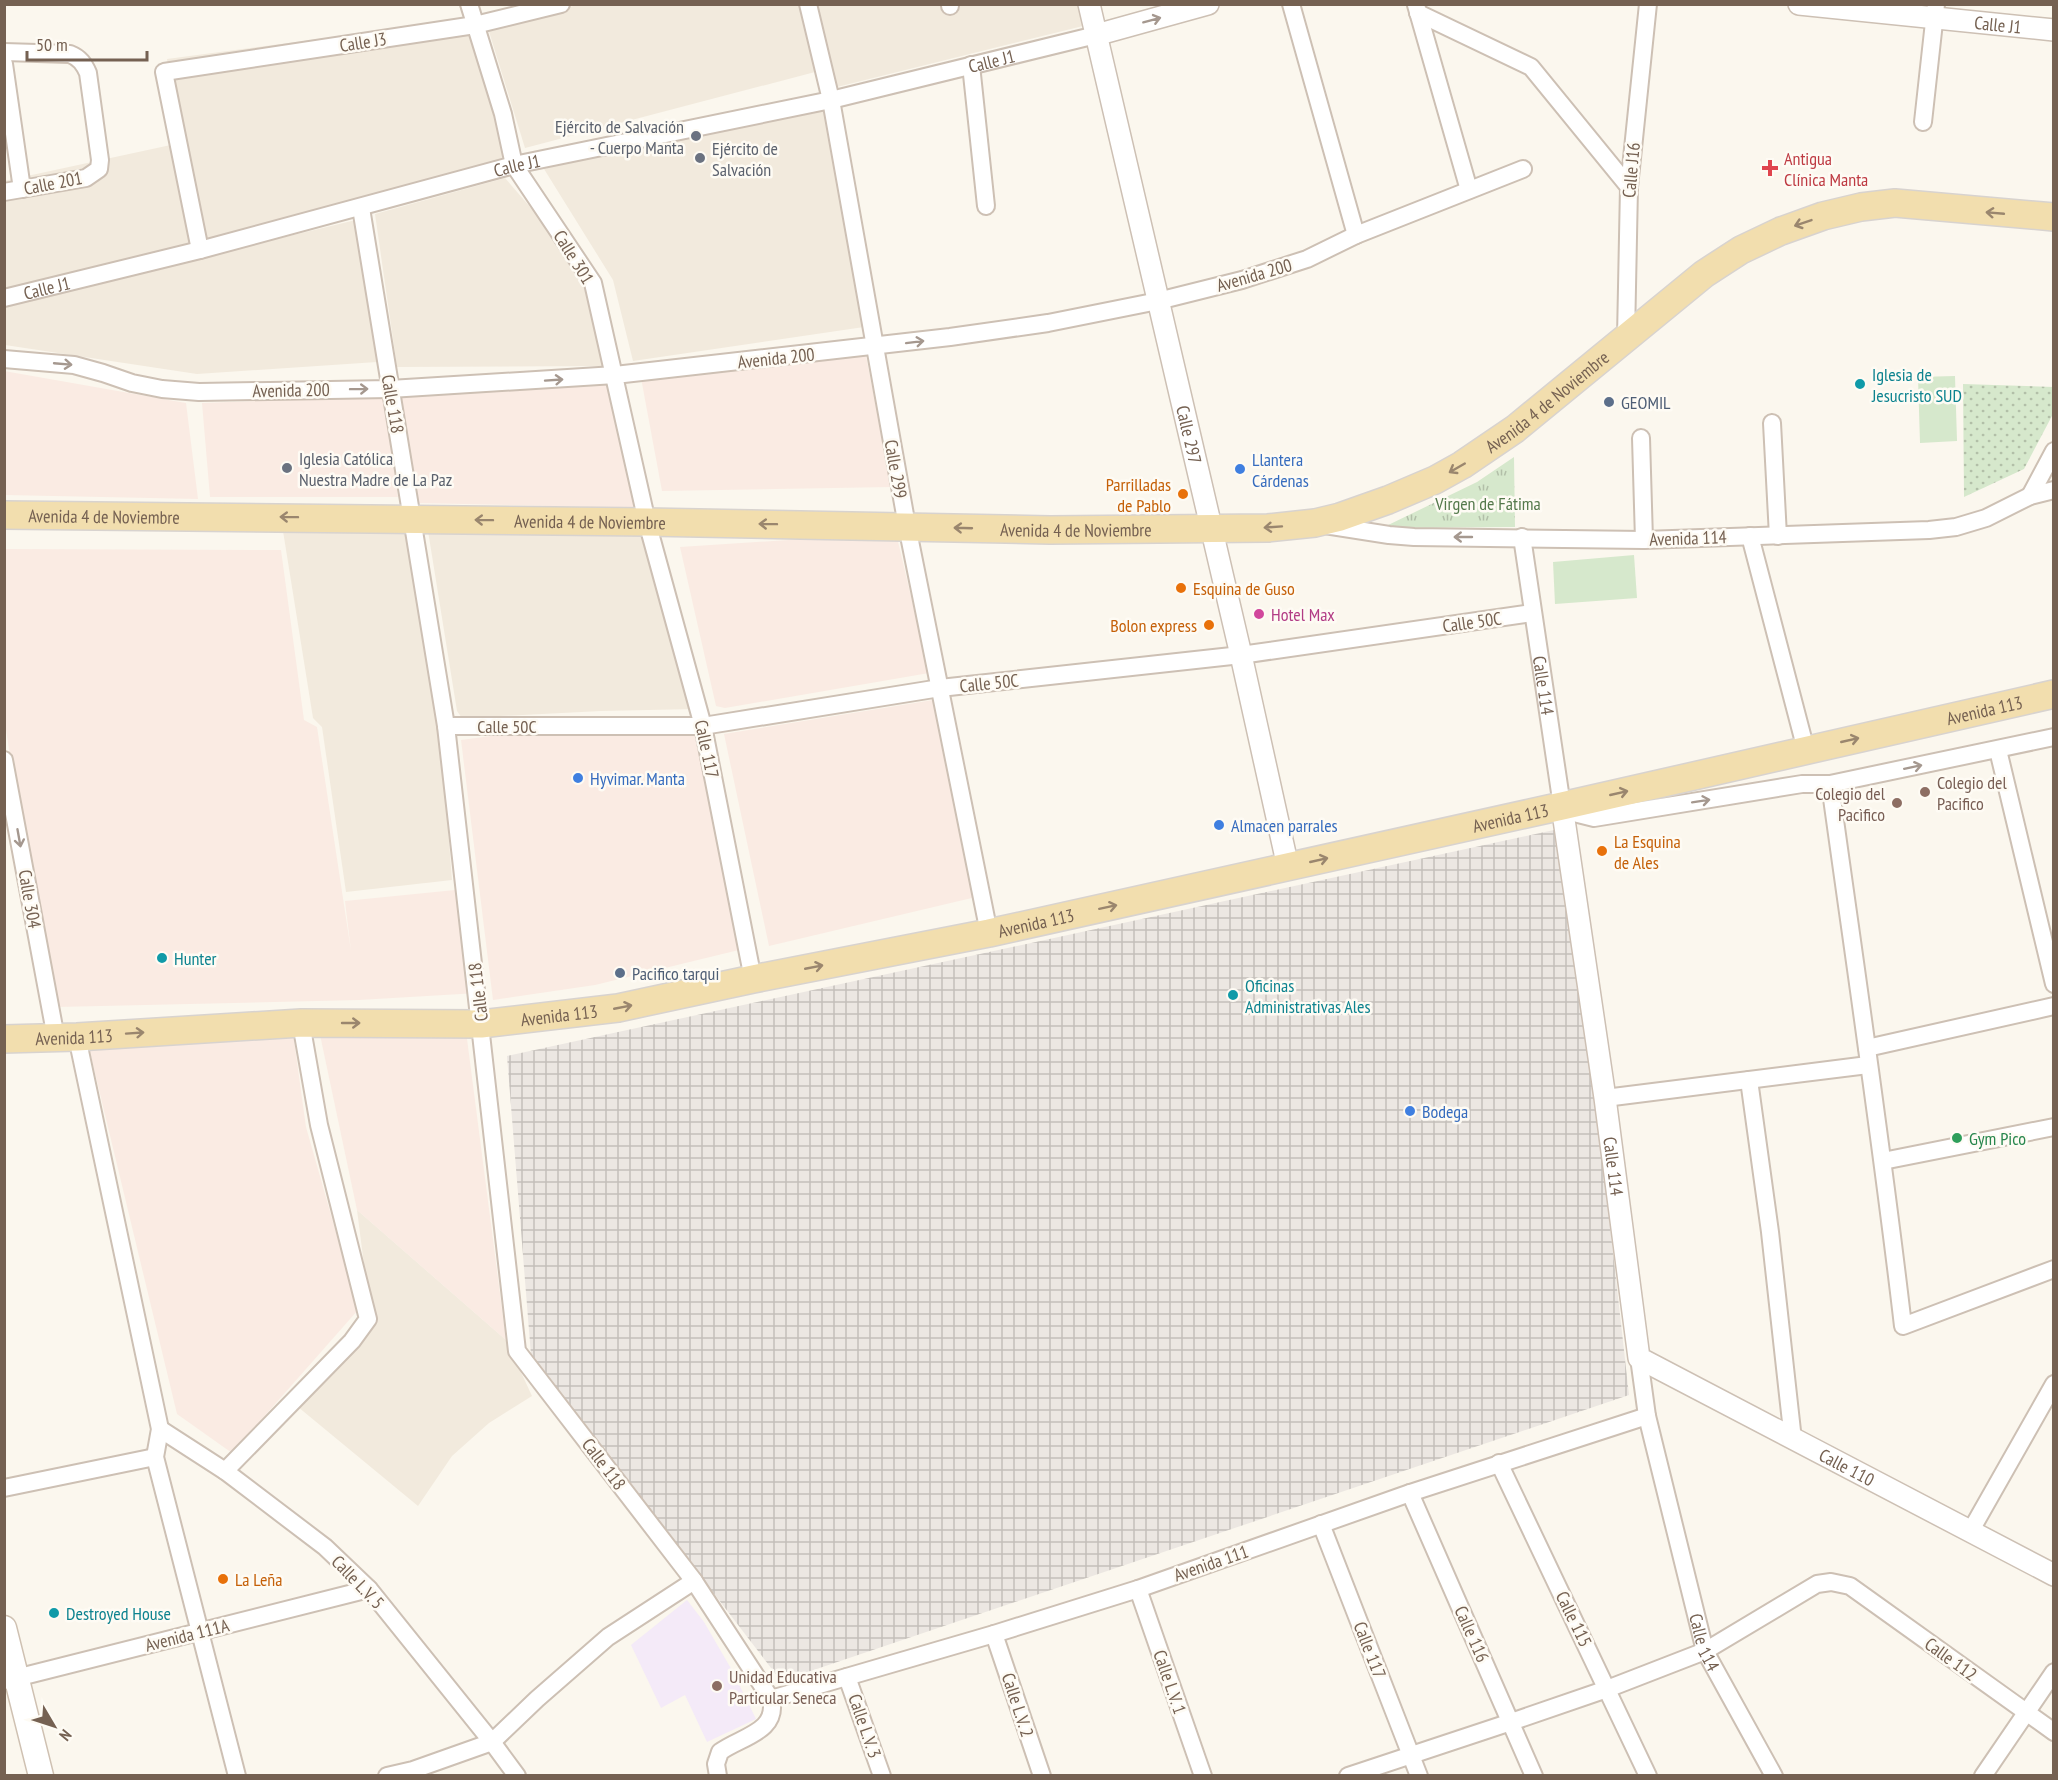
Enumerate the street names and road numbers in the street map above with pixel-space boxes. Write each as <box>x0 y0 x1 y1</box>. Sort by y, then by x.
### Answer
street label: Calle J1 <box>1973 10 2023 38</box>
street label: Calle J3 <box>338 27 388 57</box>
street label: Calle J1 <box>966 44 1017 77</box>
street label: Calle J16 <box>1617 141 1645 199</box>
street label: Calle J1 <box>491 148 542 182</box>
street label: Calle 201 <box>22 166 84 200</box>
street label: Calle 301 <box>549 226 599 288</box>
street label: Avenida 200 <box>1214 253 1294 297</box>
street label: Calle J1 <box>21 271 72 304</box>
street label: Avenida 200 <box>736 343 816 373</box>
street label: Avenida 4 de Noviembre <box>1481 345 1613 458</box>
street label: Calle 118 <box>377 373 409 435</box>
street label: Avenida 200 <box>252 378 330 402</box>
street label: Calle 297 <box>1172 403 1207 466</box>
street label: Calle 299 <box>880 438 912 500</box>
street label: Avenida 4 de Noviembre <box>28 504 180 528</box>
street label: Avenida 4 de Noviembre <box>514 509 666 534</box>
street label: Avenida 4 de Noviembre <box>1000 518 1152 542</box>
street label: Avenida 114 <box>1649 525 1727 551</box>
street label: Calle 50C <box>1441 606 1503 638</box>
street label: Calle 114 <box>1528 654 1560 716</box>
street label: Calle 50C <box>958 668 1020 698</box>
street label: Avenida 113 <box>1944 690 2025 730</box>
street label: Calle 50C <box>477 715 537 738</box>
street label: Calle 117 <box>690 718 724 780</box>
street label: Avenida 113 <box>1470 798 1551 837</box>
street label: Calle 304 <box>14 868 46 930</box>
street label: Avenida 113 <box>996 903 1076 942</box>
street label: Calle 118 <box>463 961 493 1023</box>
street label: Avenida 113 <box>519 999 599 1031</box>
street label: Avenida 113 <box>35 1023 113 1050</box>
street label: Calle 114 <box>1599 1135 1629 1197</box>
street label: Calle 118 <box>577 1433 631 1495</box>
street label: Calle 110 <box>1815 1443 1878 1491</box>
street label: Avenida 111 <box>1171 1540 1251 1586</box>
street label: Calle L.V. 5 <box>327 1550 389 1614</box>
street label: Calle 115 <box>1551 1587 1597 1651</box>
street label: Calle 116 <box>1449 1602 1495 1666</box>
street label: Calle 114 <box>1685 1611 1725 1675</box>
street label: Avenida 111A <box>143 1613 232 1657</box>
street label: Calle 117 <box>1349 1618 1391 1682</box>
street label: Calle 112 <box>1920 1632 1982 1686</box>
street label: Calle L.V. 1 <box>1148 1647 1192 1717</box>
street label: Calle L.V. 2 <box>997 1670 1039 1740</box>
street label: Calle L.V. 3 <box>843 1691 887 1761</box>

